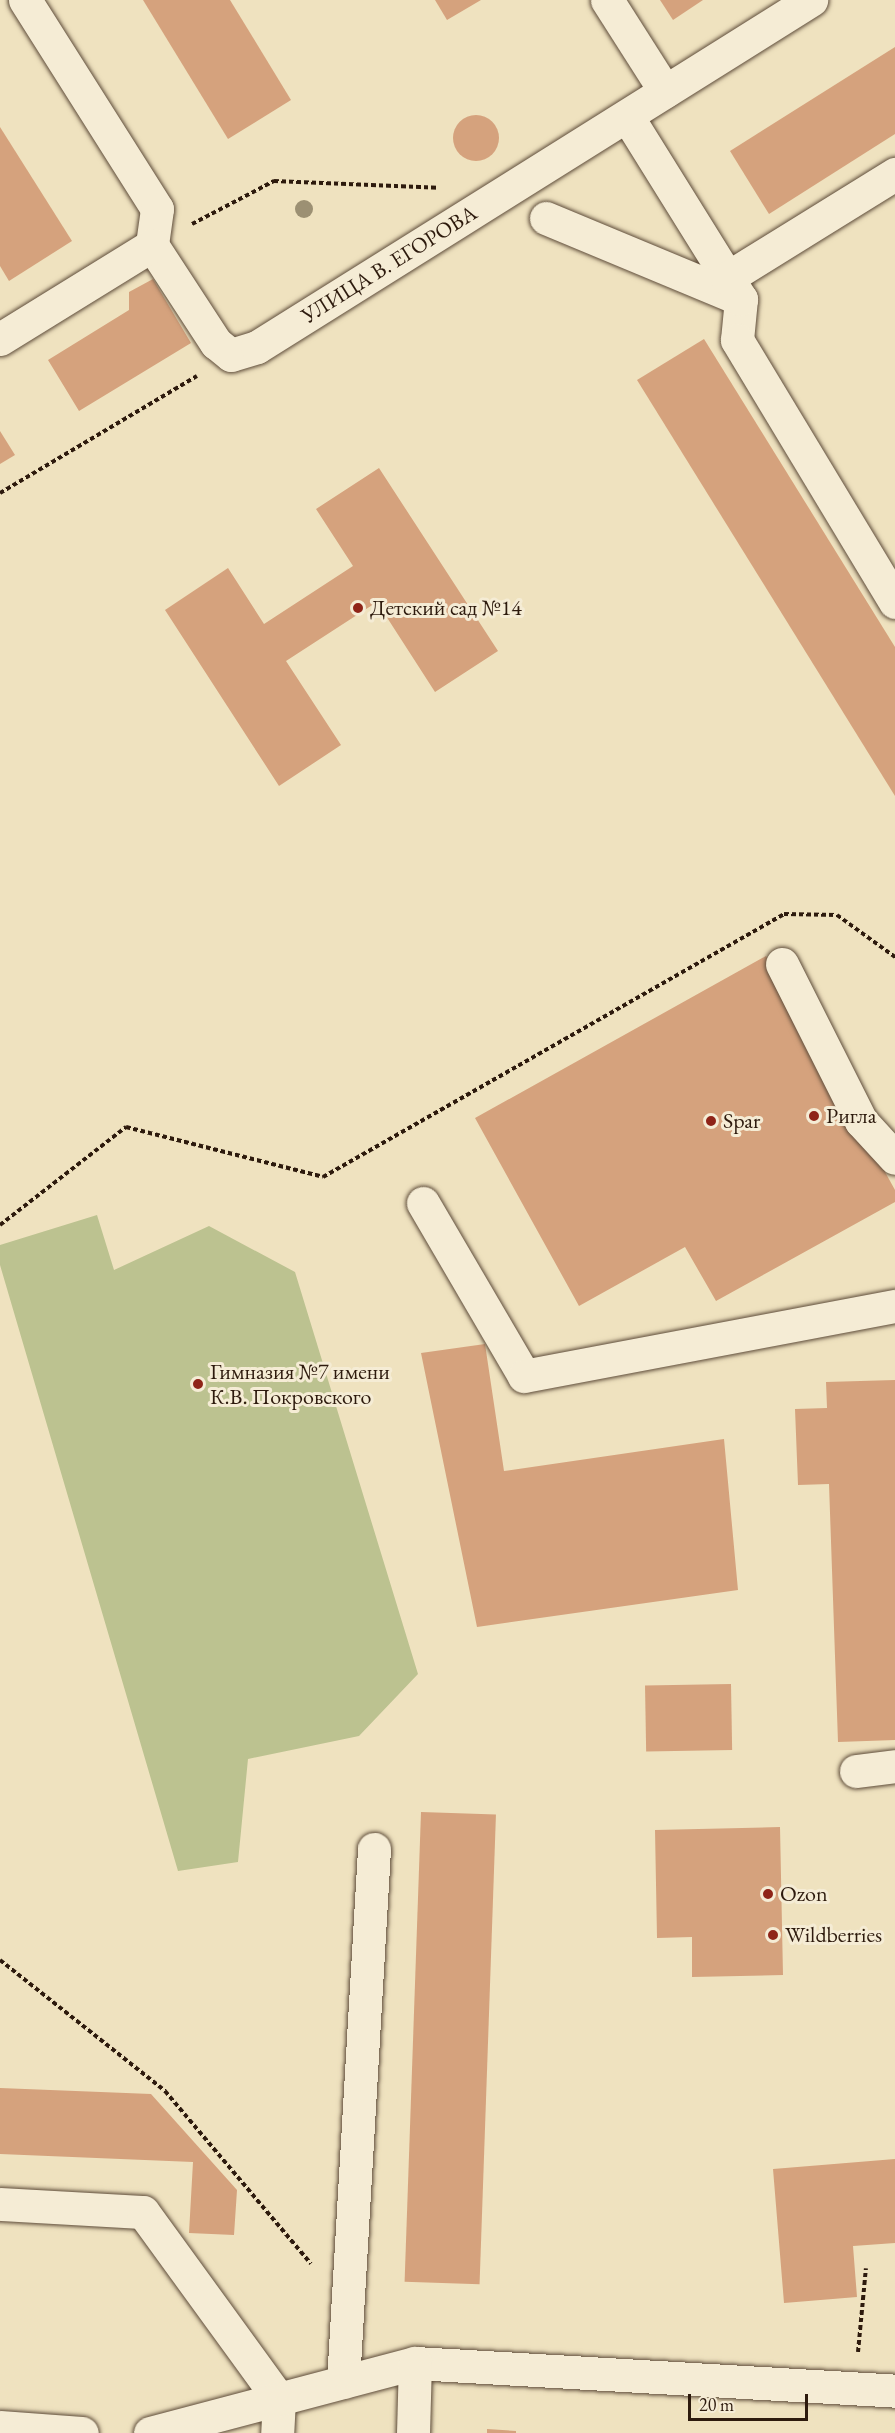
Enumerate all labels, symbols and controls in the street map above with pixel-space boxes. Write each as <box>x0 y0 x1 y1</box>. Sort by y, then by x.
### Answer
street label: УЛИЦА В. ЕГОРОВА <box>296 199 482 329</box>
place label: Детский сад №14 <box>370 595 522 621</box>
marker: Детский сад №14 <box>351 601 365 615</box>
place label: Ригла <box>826 1103 876 1129</box>
place label: Spar <box>723 1108 760 1134</box>
marker: Ригла <box>807 1109 821 1123</box>
marker: Spar <box>704 1114 718 1128</box>
place label: Гимназия №7 имени К.В. Покровского <box>210 1358 390 1410</box>
marker: Гимназия №7 имени К.В. Покровского <box>191 1377 205 1391</box>
place label: Ozon <box>780 1881 828 1907</box>
marker: Ozon <box>761 1887 775 1901</box>
place label: Wildberries <box>785 1922 882 1948</box>
marker: Wildberries <box>766 1928 780 1942</box>
scale bar <box>691 2382 811 2420</box>
text: 20 m <box>699 2393 734 2416</box>

